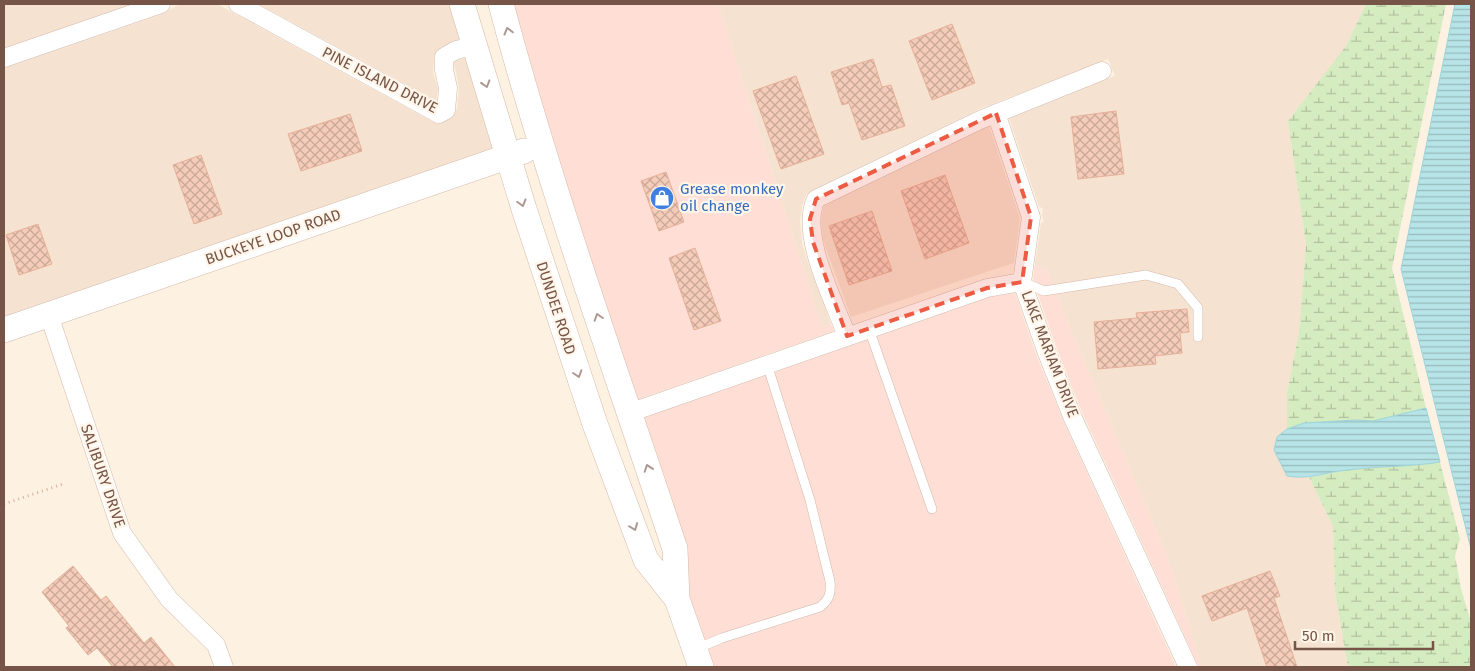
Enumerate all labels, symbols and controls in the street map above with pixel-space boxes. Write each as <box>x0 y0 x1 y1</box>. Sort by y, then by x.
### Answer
one-way arrow <box>504 27 514 35</box>
street label: PINE ISLAND DRIVE <box>319 43 441 117</box>
one-way arrow <box>480 79 490 88</box>
place label: Grease monkey oil change <box>680 180 784 215</box>
shop icon: Grease monkey oil change <box>649 185 675 211</box>
one-way arrow <box>517 199 527 207</box>
street label: BUCKEYE LOOP ROAD <box>203 205 343 269</box>
street label: DUNDEE ROAD <box>532 259 580 357</box>
street label: LAKE MARIAM DRIVE <box>1018 288 1082 420</box>
one-way arrow <box>593 313 603 321</box>
one-way arrow <box>573 370 583 378</box>
street label: SALIBURY DRIVE <box>77 422 129 530</box>
one-way arrow <box>644 464 654 472</box>
one-way arrow <box>628 522 638 531</box>
scale bar <box>1295 618 1432 650</box>
text: 50 m <box>1302 627 1335 645</box>

